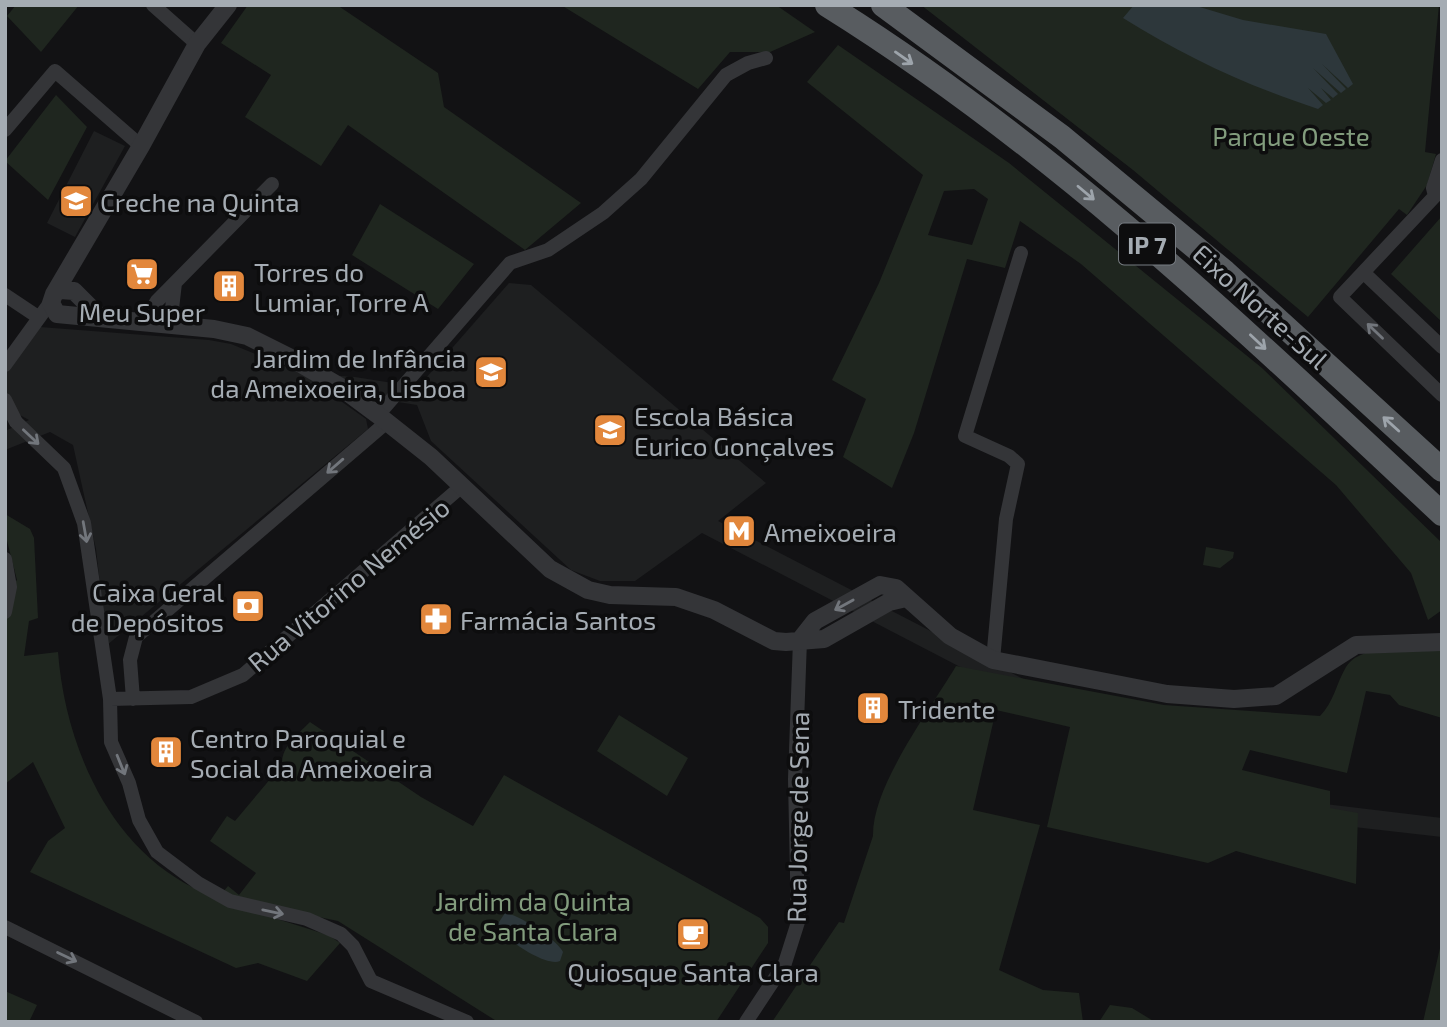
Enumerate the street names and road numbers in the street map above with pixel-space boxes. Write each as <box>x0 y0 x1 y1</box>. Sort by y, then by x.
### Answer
road number: IP 7 <box>1119 224 1175 264</box>
street label: Eixo Norte-Sul <box>1187 237 1335 375</box>
street label: Rua Vitorino Nemésio <box>241 491 455 677</box>
street label: Rua Jorge de Sena <box>780 711 814 923</box>

